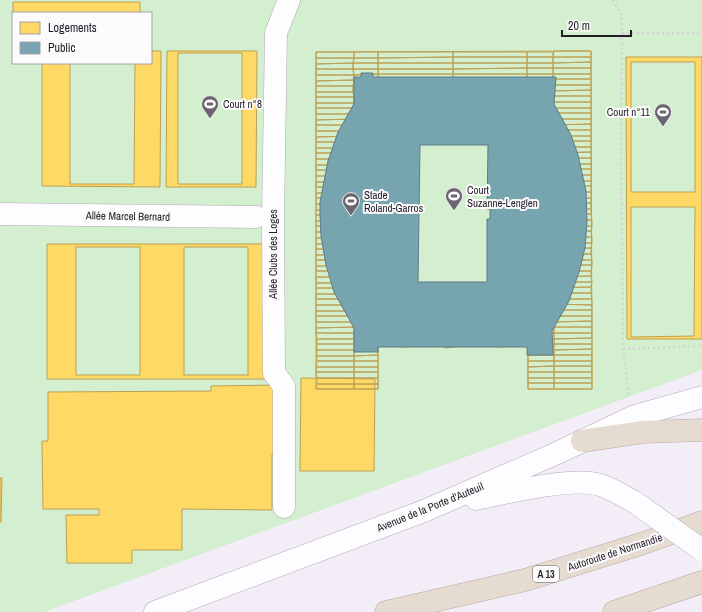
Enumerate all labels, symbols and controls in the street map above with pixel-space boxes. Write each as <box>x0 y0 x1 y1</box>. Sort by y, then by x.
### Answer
legend <box>12 12 152 64</box>
scale bar <box>562 12 631 38</box>
text: 20 m <box>568 18 590 34</box>
text: Logements <box>48 20 97 36</box>
text: Public <box>48 40 75 56</box>
sports icon: Court n°8 <box>200 94 220 119</box>
place label: Court n°8 <box>223 97 262 111</box>
sports icon: Court n°11 <box>653 102 673 127</box>
place label: Court n°11 <box>607 105 650 119</box>
place label: Court Suzanne-Lenglen <box>467 183 538 210</box>
sports icon: Court Suzanne-Lenglen <box>444 186 464 211</box>
place label: Stade Roland-Garros <box>364 188 424 215</box>
sports icon: Stade Roland-Garros <box>341 191 361 216</box>
street label: Allée Marcel Bernard <box>85 208 170 224</box>
street label: Allée Clubs des Loges <box>266 209 280 300</box>
street label: Avenue de la Porte d'Auteuil <box>374 479 485 535</box>
street label: Autoroute de Normandie <box>565 530 664 574</box>
road number: A 13 <box>533 566 559 582</box>

